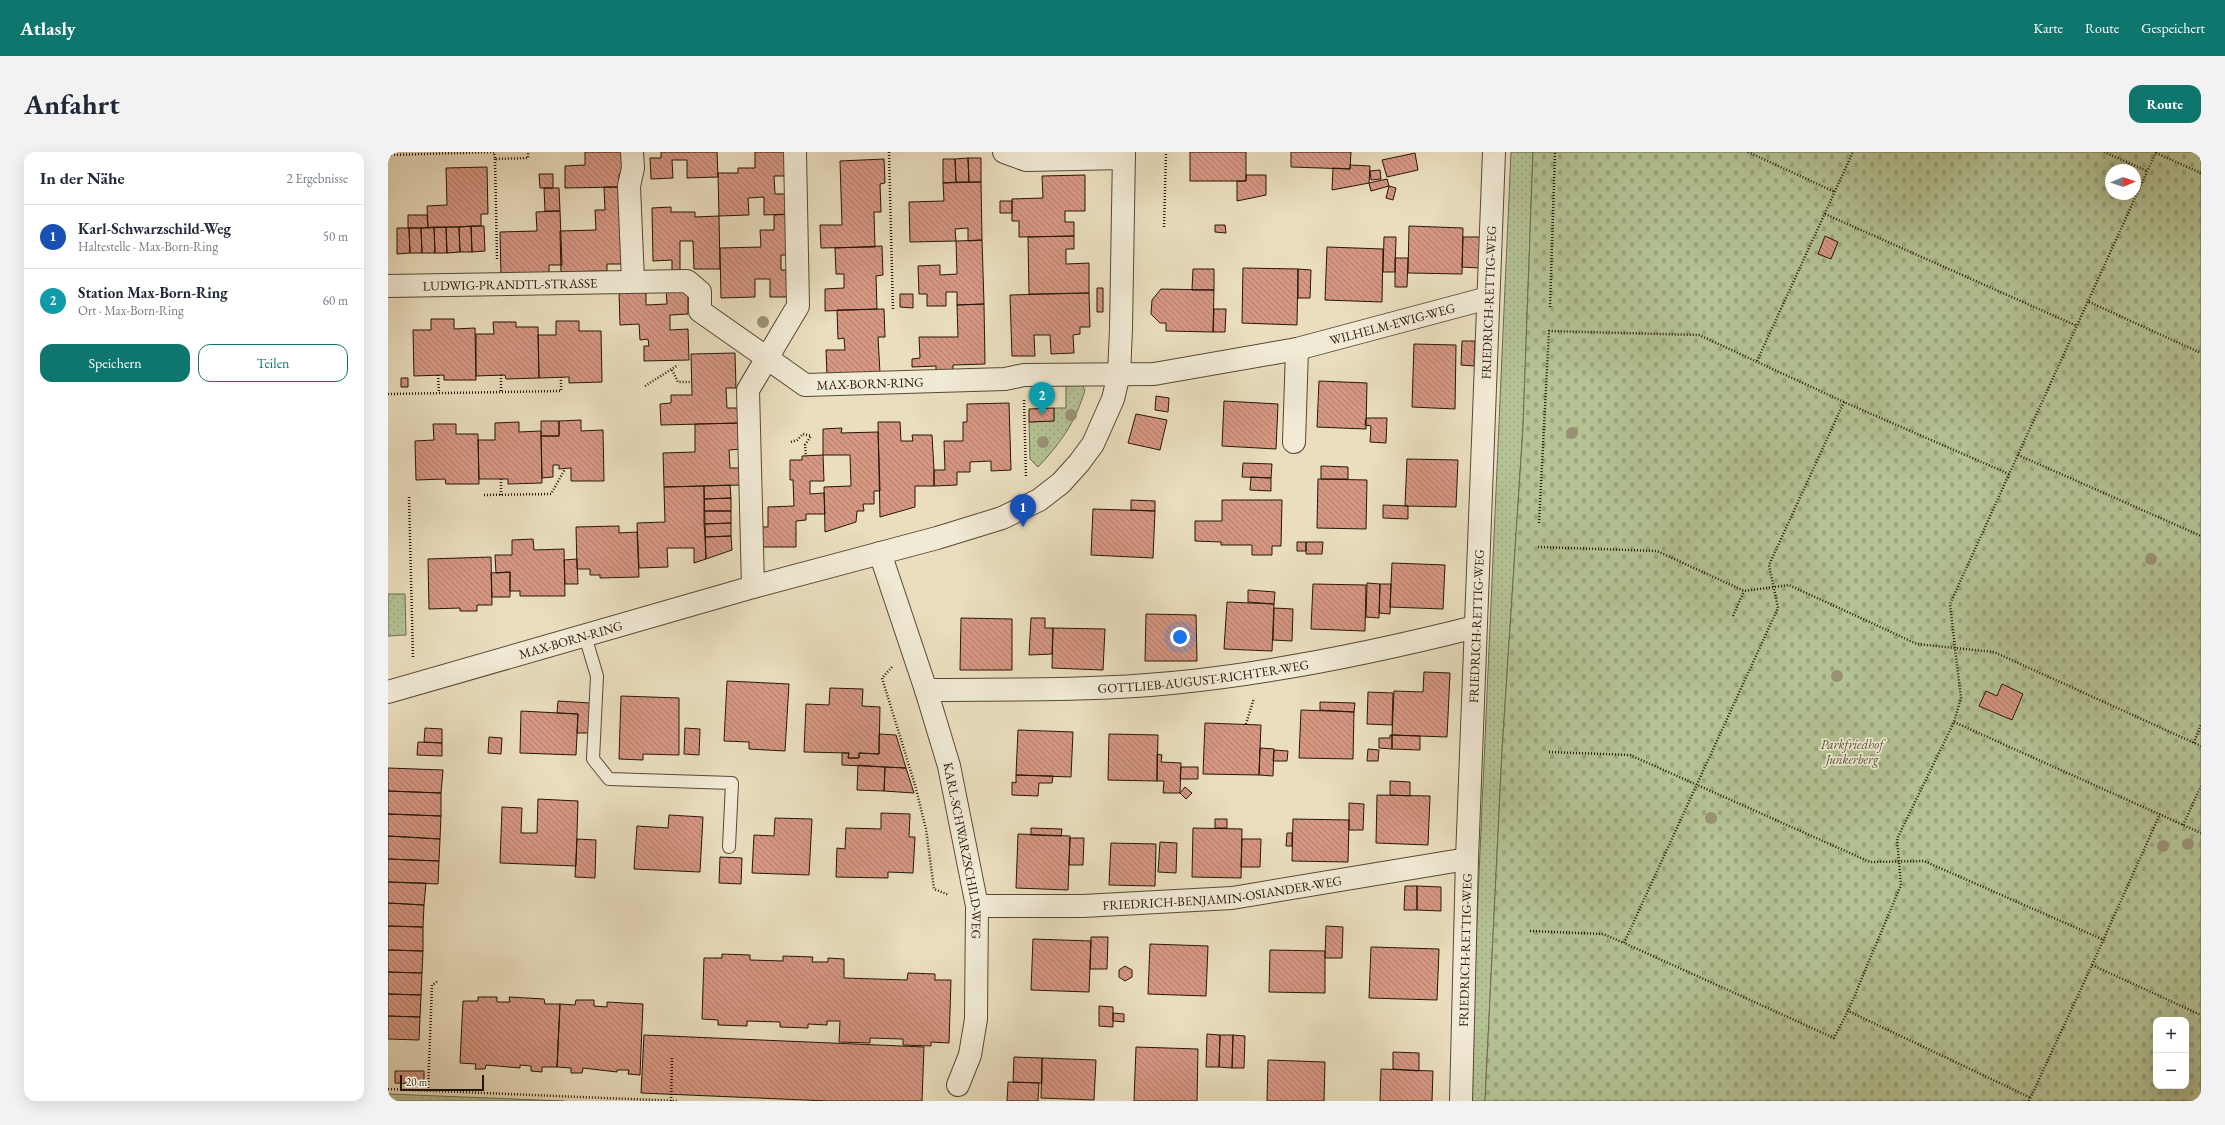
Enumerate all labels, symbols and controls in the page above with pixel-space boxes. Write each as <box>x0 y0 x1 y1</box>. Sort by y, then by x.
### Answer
text: Atlasly <box>20 16 76 41</box>
text: Karte <box>2033 19 2063 37</box>
text: Route <box>2085 19 2119 37</box>
text: Gespeichert <box>2141 19 2205 37</box>
button: Route <box>2129 85 2201 123</box>
text: Anfahrt <box>24 86 120 122</box>
north arrow <box>2105 164 2141 200</box>
text: In der Nähe <box>40 167 125 189</box>
text: 2 Ergebnisse <box>287 170 348 187</box>
text: Karl-Schwarzschild-Weg <box>78 219 231 238</box>
street label: FRIEDRICH-RETTIG-WEG <box>1477 225 1500 380</box>
text: 1 <box>50 228 56 245</box>
text: 50 m <box>323 228 348 245</box>
text: Haltestelle · Max-Born-Ring <box>78 238 218 255</box>
street label: LUDWIG-PRANDTL-STRASSE <box>423 274 597 294</box>
text: Station Max-Born-Ring <box>78 283 228 302</box>
text: 2 <box>50 292 56 309</box>
text: 60 m <box>323 292 348 309</box>
street label: WILHELM-EWIG-WEG <box>1327 299 1457 348</box>
text: Ort · Max-Born-Ring <box>78 302 184 319</box>
button: Speichern <box>40 344 190 382</box>
button: Teilen <box>198 344 348 382</box>
street label: MAX-BORN-RING <box>816 373 924 393</box>
pin: 2 <box>1029 382 1055 415</box>
pin: 1 <box>1010 494 1036 527</box>
street label: FRIEDRICH-RETTIG-WEG <box>1464 548 1487 703</box>
street label: MAX-BORN-RING <box>517 616 625 662</box>
your location <box>1170 627 1190 647</box>
street label: GOTTLIEB-AUGUST-RICHTER-WEG <box>1097 655 1311 696</box>
park label: Parkfriedhof Junkerberg <box>1821 736 1886 768</box>
street label: KARL-SCHWARZSCHILD-WEG <box>940 761 986 940</box>
street label: FRIEDRICH-BENJAMIN-OSIANDER-WEG <box>1102 871 1344 913</box>
street label: FRIEDRICH-RETTIG-WEG <box>1454 872 1475 1027</box>
map controls <box>2153 1017 2189 1089</box>
button: + <box>2153 1017 2189 1053</box>
button: − <box>2153 1053 2189 1089</box>
scale bar <box>400 1073 484 1092</box>
text: 20 m <box>406 1075 427 1089</box>

